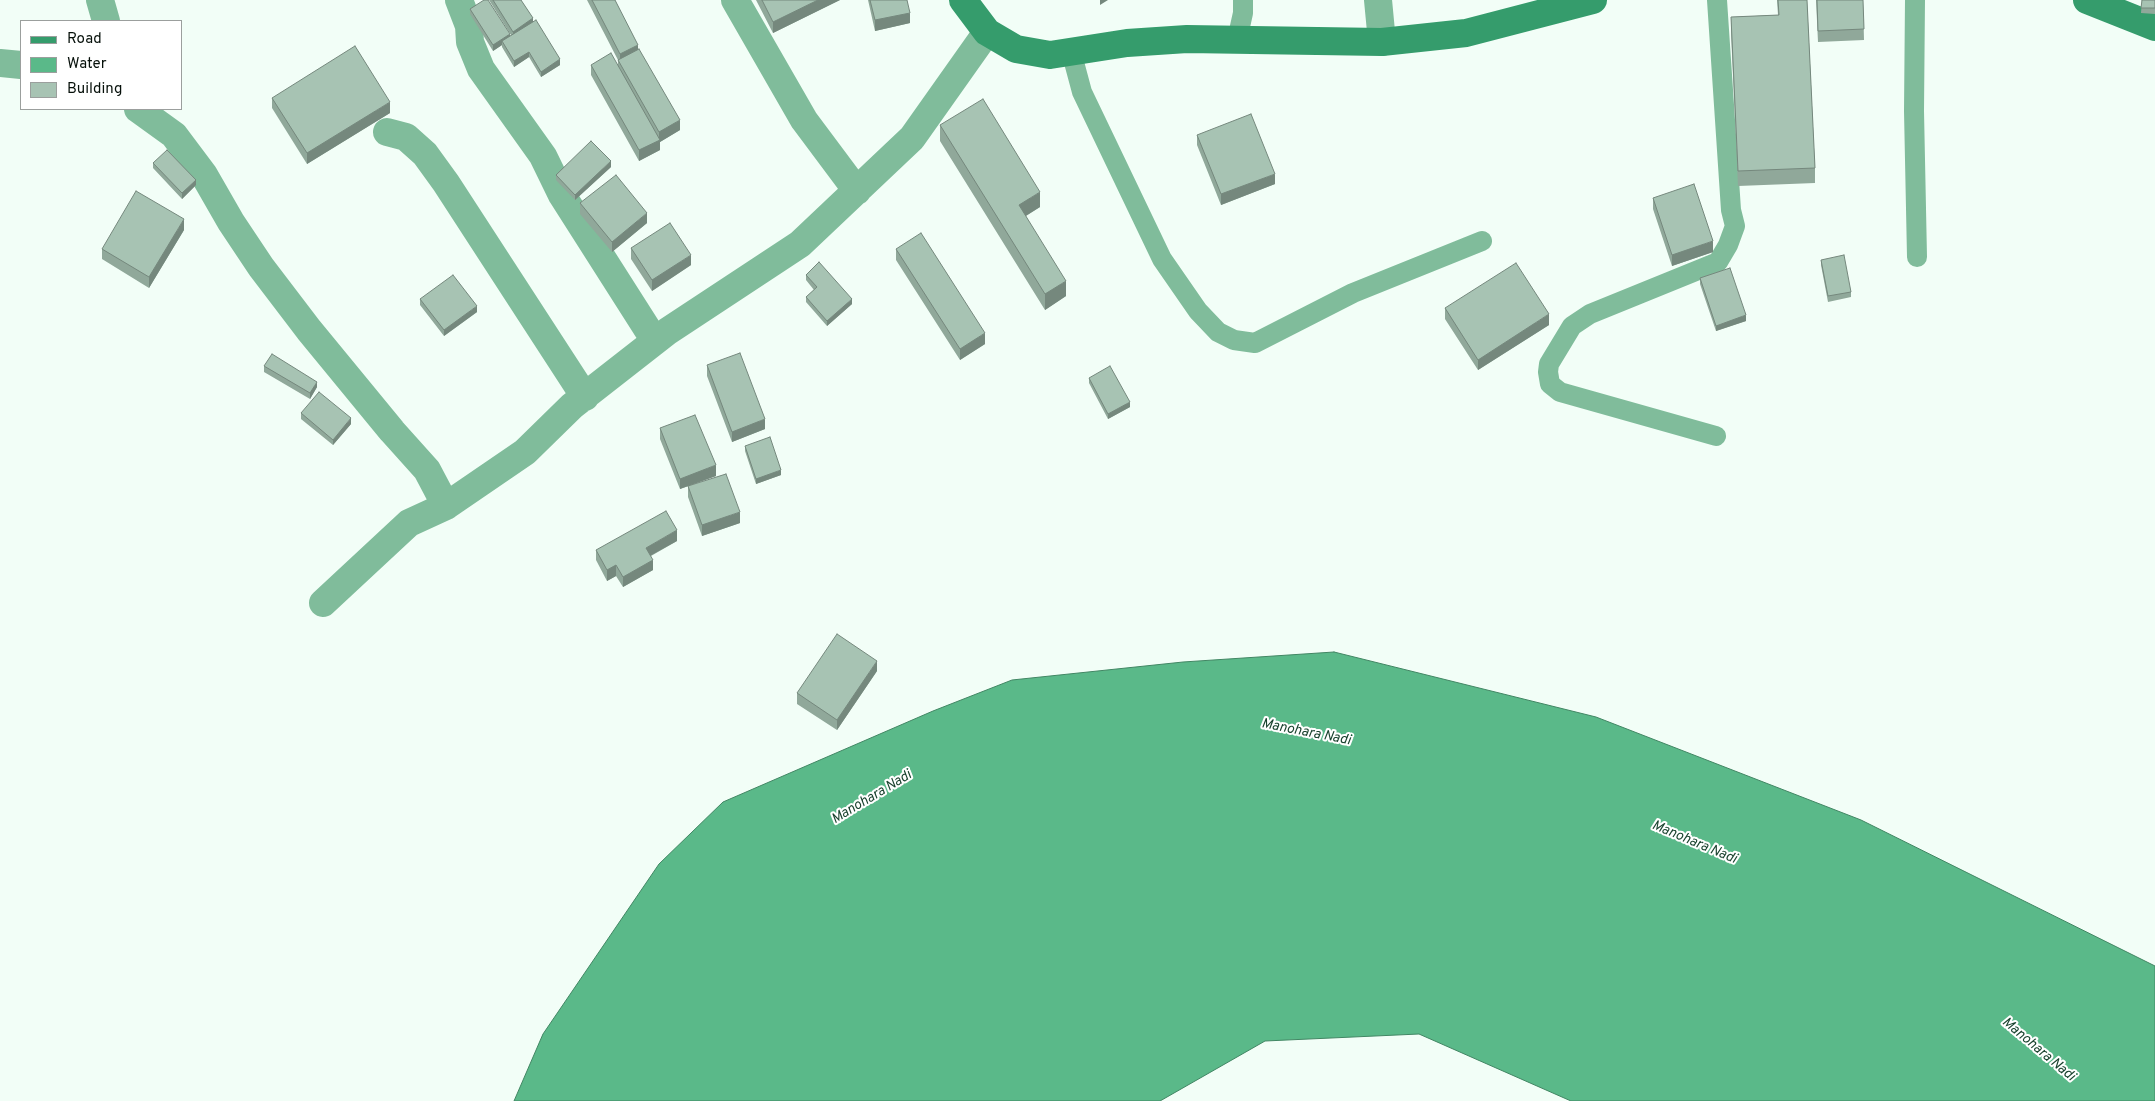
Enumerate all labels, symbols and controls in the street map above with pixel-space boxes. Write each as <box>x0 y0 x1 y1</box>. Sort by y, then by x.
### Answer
legend <box>20 20 182 110</box>
text: Road <box>67 30 102 49</box>
text: Water <box>67 55 106 74</box>
text: Building <box>67 80 122 99</box>
water label: Manohara Nadi <box>1260 716 1352 750</box>
water label: Manohara Nadi <box>829 768 915 828</box>
water label: Manohara Nadi <box>1649 818 1739 868</box>
water label: Manohara Nadi <box>1998 1014 2078 1086</box>

